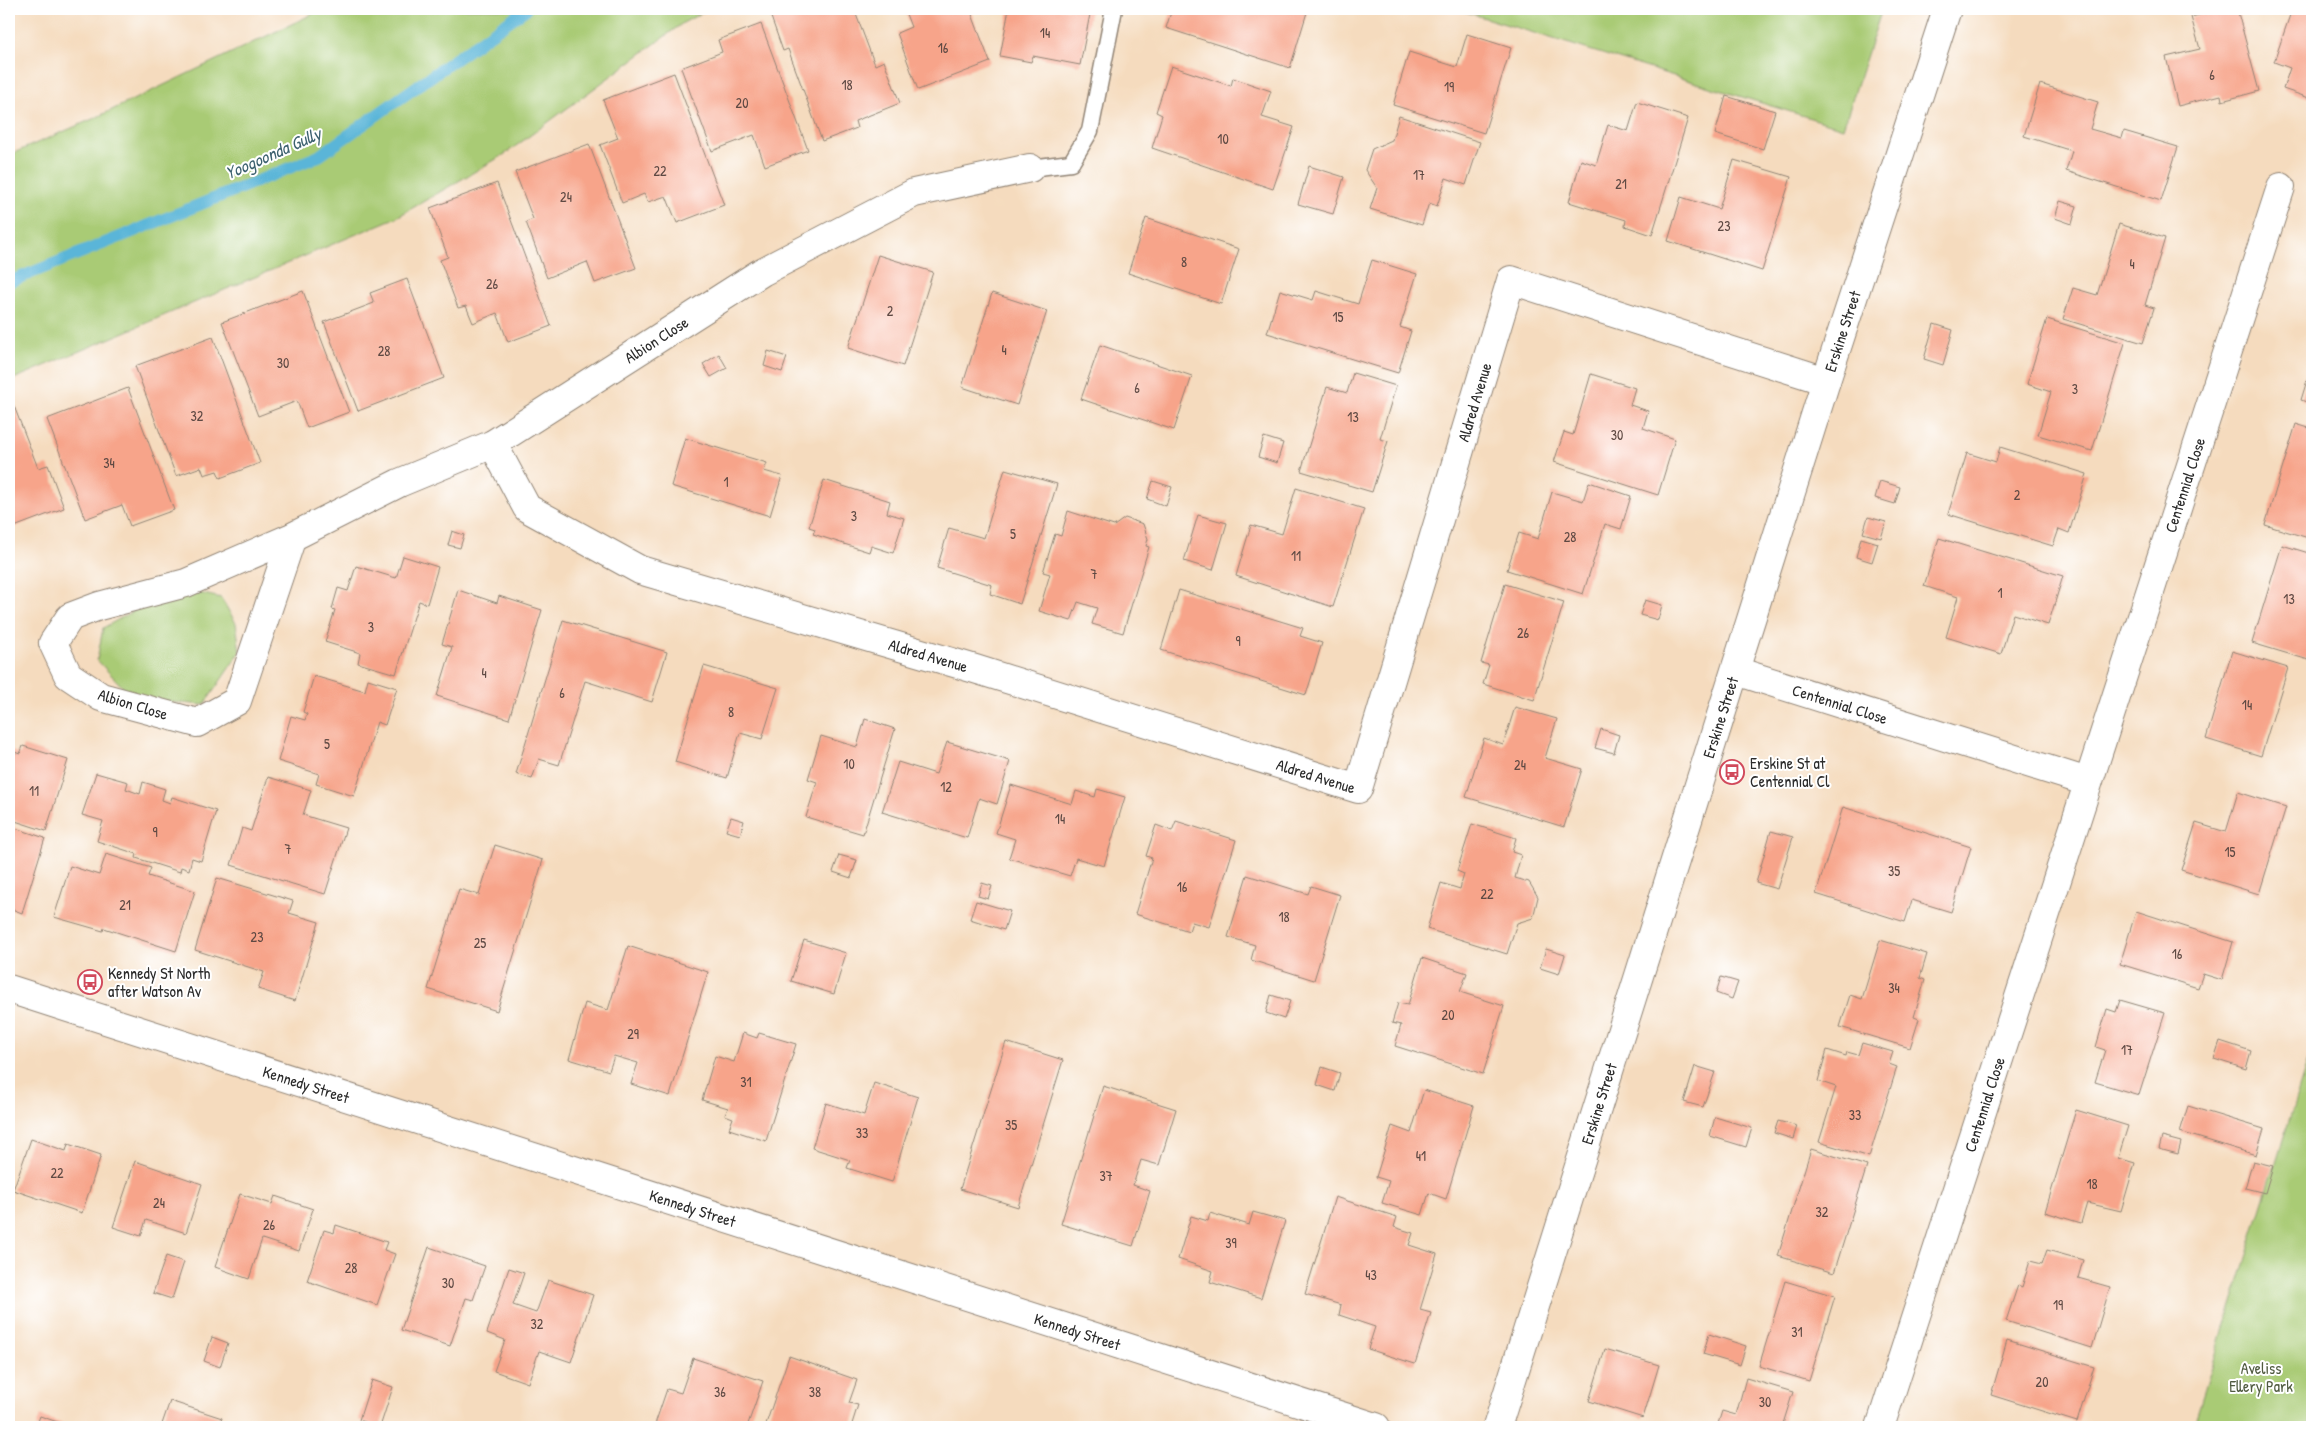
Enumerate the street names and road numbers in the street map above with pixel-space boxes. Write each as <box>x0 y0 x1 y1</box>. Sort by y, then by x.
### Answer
street label: Erskine Street <box>1819 287 1866 375</box>
street label: Albion Close <box>620 311 693 368</box>
street label: Aldred Avenue <box>1452 359 1497 444</box>
street label: Centennial Close <box>2159 434 2210 535</box>
street label: Aldred Avenue <box>886 633 971 677</box>
street label: Erskine Street <box>1697 673 1744 761</box>
street label: Centennial Close <box>1790 678 1891 729</box>
street label: Albion Close <box>96 683 171 725</box>
street label: Aldred Avenue <box>1274 753 1359 799</box>
street label: Centennial Close <box>1959 1054 2010 1155</box>
street label: Kennedy Street <box>260 1060 353 1108</box>
street label: Erskine Street <box>1576 1060 1622 1147</box>
street label: Kennedy Street <box>647 1184 739 1232</box>
street label: Kennedy Street <box>1031 1307 1124 1356</box>

